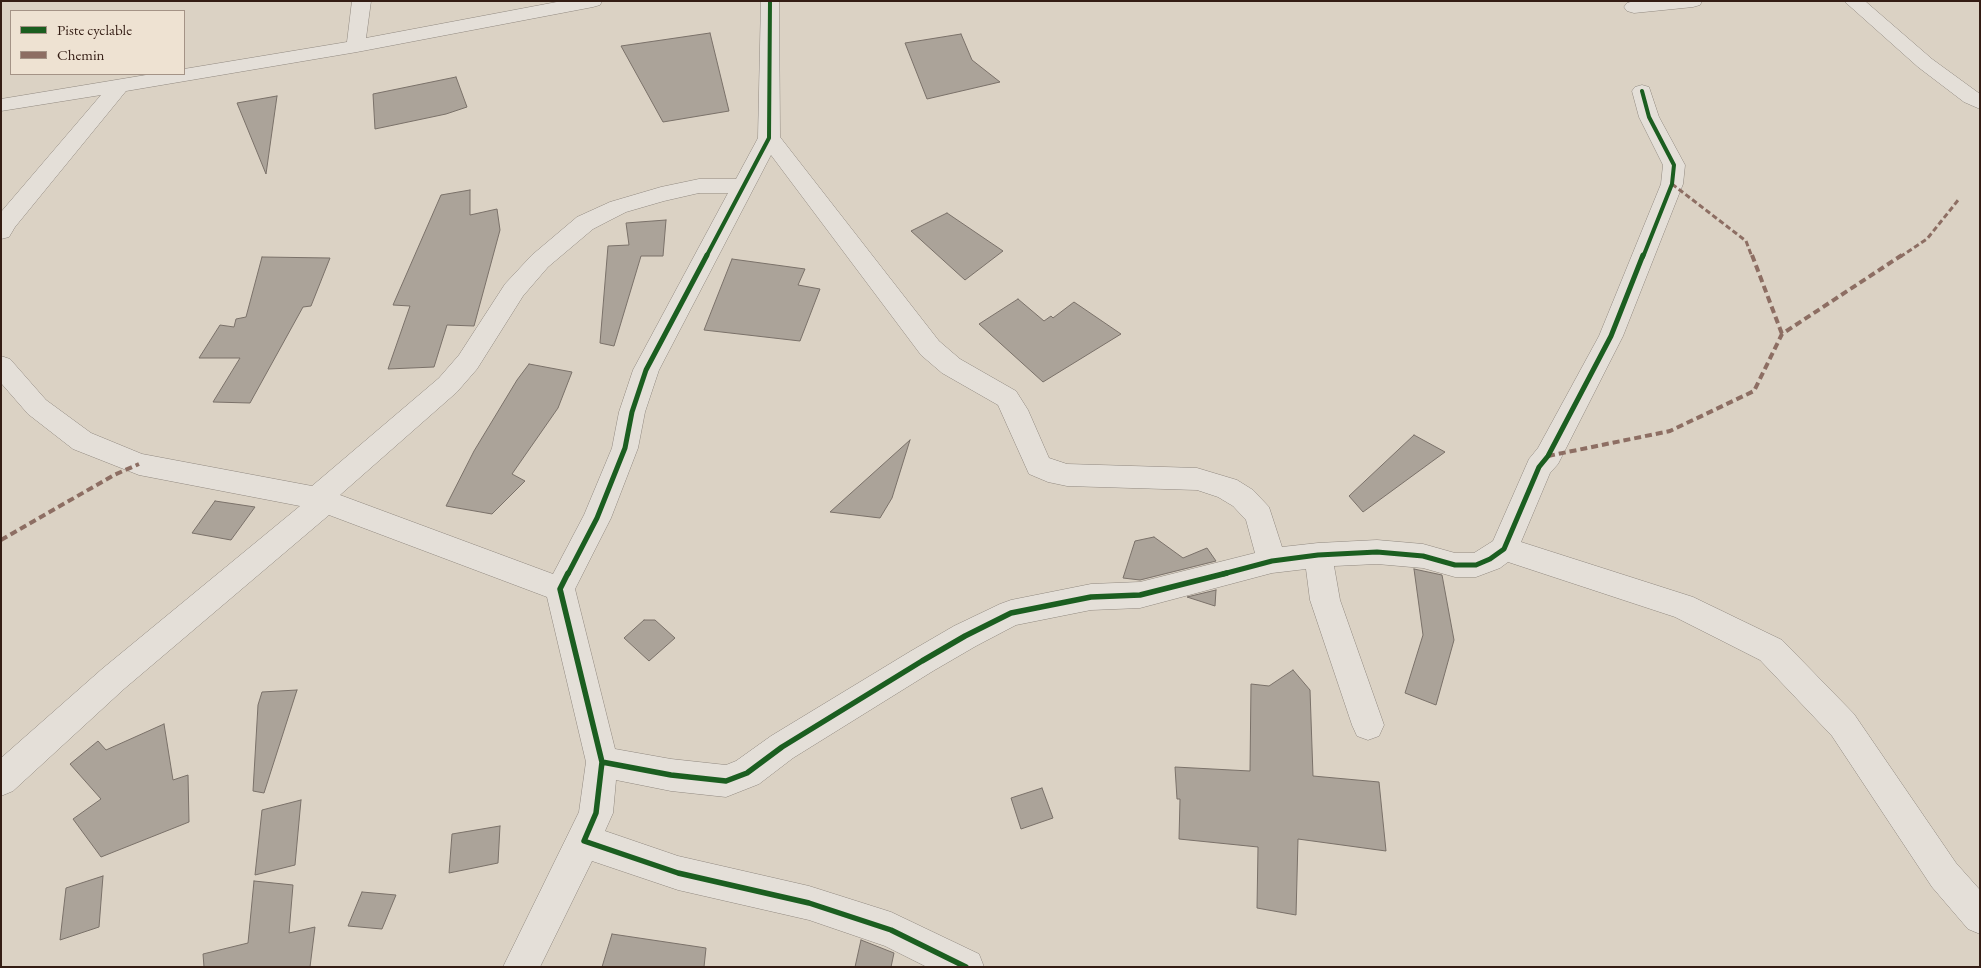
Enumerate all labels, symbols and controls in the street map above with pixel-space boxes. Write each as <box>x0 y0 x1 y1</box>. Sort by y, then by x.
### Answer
legend <box>10 10 185 75</box>
text: Piste cyclable <box>57 20 132 39</box>
text: Chemin <box>57 45 105 64</box>

